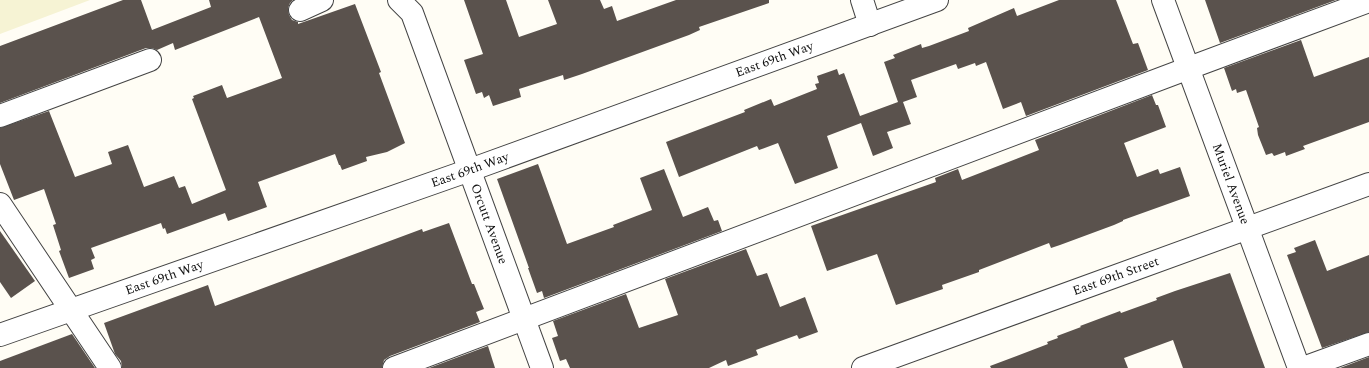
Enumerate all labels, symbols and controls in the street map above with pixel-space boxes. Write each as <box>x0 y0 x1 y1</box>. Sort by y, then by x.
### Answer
street label: East 69th Way <box>733 36 817 83</box>
street label: Muriel Avenue <box>1207 140 1255 227</box>
street label: East 69th Way <box>428 146 512 193</box>
street label: Orcutt Avenue <box>465 181 513 267</box>
street label: East 69th Street <box>1070 251 1162 301</box>
street label: East 69th Way <box>122 254 207 300</box>

